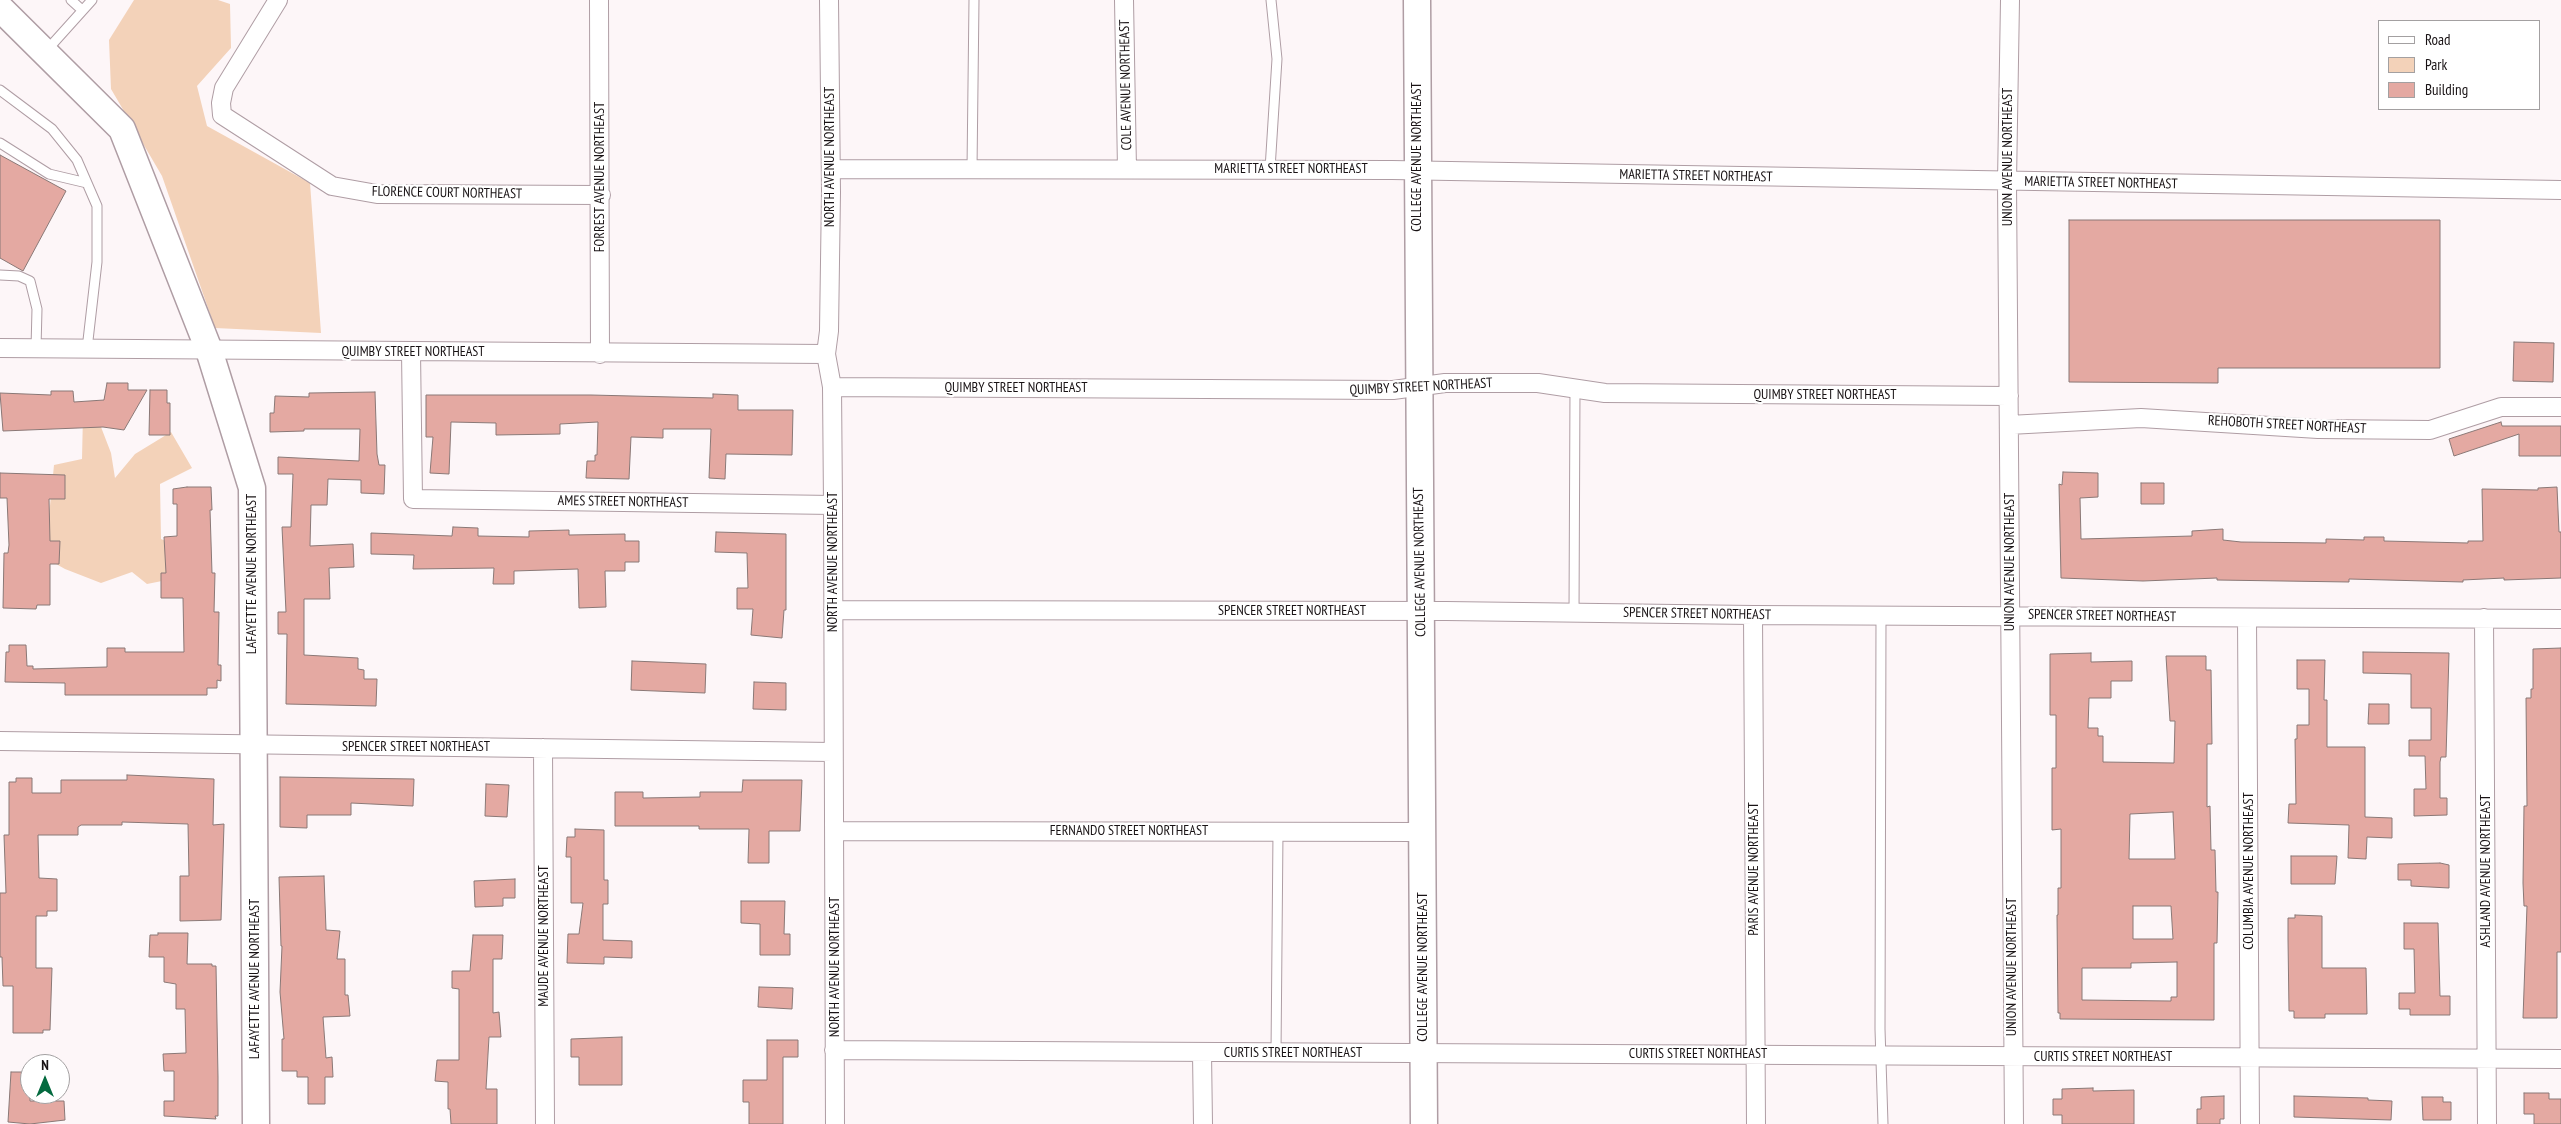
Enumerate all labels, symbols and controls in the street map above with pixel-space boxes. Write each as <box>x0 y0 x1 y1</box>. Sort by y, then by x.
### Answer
street label: COLE AVENUE NORTHEAST <box>1116 19 1136 151</box>
legend <box>2378 20 2541 110</box>
text: Road <box>2425 30 2451 49</box>
text: Park <box>2425 55 2447 74</box>
text: Building <box>2425 80 2468 99</box>
street label: COLLEGE AVENUE NORTHEAST <box>1409 82 1425 232</box>
street label: NORTH AVENUE NORTHEAST <box>822 87 838 227</box>
street label: UNION AVENUE NORTHEAST <box>2000 88 2016 226</box>
street label: FORREST AVENUE NORTHEAST <box>592 102 608 252</box>
street label: MARIETTA STREET NORTHEAST <box>1214 161 1368 177</box>
street label: MARIETTA STREET NORTHEAST <box>1619 166 1773 186</box>
street label: MARIETTA STREET NORTHEAST <box>2024 173 2178 193</box>
street label: FLORENCE COURT NORTHEAST <box>372 183 522 203</box>
street label: QUIMBY STREET NORTHEAST <box>341 344 485 360</box>
street label: QUIMBY STREET NORTHEAST <box>1349 375 1493 399</box>
street label: QUIMBY STREET NORTHEAST <box>944 380 1088 396</box>
street label: QUIMBY STREET NORTHEAST <box>1753 387 1897 403</box>
street label: REHOBOTH STREET NORTHEAST <box>2207 412 2367 438</box>
street label: COLLEGE AVENUE NORTHEAST <box>1410 487 1430 637</box>
street label: AMES STREET NORTHEAST <box>558 492 688 512</box>
street label: NORTH AVENUE NORTHEAST <box>825 492 841 632</box>
street label: UNION AVENUE NORTHEAST <box>2002 493 2018 631</box>
street label: LAFAYETTE AVENUE NORTHEAST <box>244 494 260 654</box>
street label: SPENCER STREET NORTHEAST <box>1218 603 1366 619</box>
street label: SPENCER STREET NORTHEAST <box>1623 604 1771 624</box>
street label: SPENCER STREET NORTHEAST <box>2028 606 2176 626</box>
street label: SPENCER STREET NORTHEAST <box>342 739 490 755</box>
street label: COLUMBIA AVENUE NORTHEAST <box>2241 792 2257 950</box>
street label: ASHLAND AVENUE NORTHEAST <box>2478 795 2494 947</box>
street label: PARIS AVENUE NORTHEAST <box>1746 802 1762 936</box>
street label: FERNANDO STREET NORTHEAST <box>1050 823 1208 839</box>
street label: MAUDE AVENUE NORTHEAST <box>536 865 552 1007</box>
street label: COLLEGE AVENUE NORTHEAST <box>1415 892 1431 1042</box>
street label: NORTH AVENUE NORTHEAST <box>827 897 843 1037</box>
street label: UNION AVENUE NORTHEAST <box>2004 898 2020 1036</box>
street label: LAFAYETTE AVENUE NORTHEAST <box>247 899 263 1059</box>
street label: CURTIS STREET NORTHEAST <box>1224 1045 1362 1061</box>
street label: CURTIS STREET NORTHEAST <box>1629 1046 1767 1062</box>
street label: CURTIS STREET NORTHEAST <box>2034 1049 2172 1065</box>
north arrow <box>20 1054 70 1104</box>
text: N <box>41 1056 49 1074</box>

